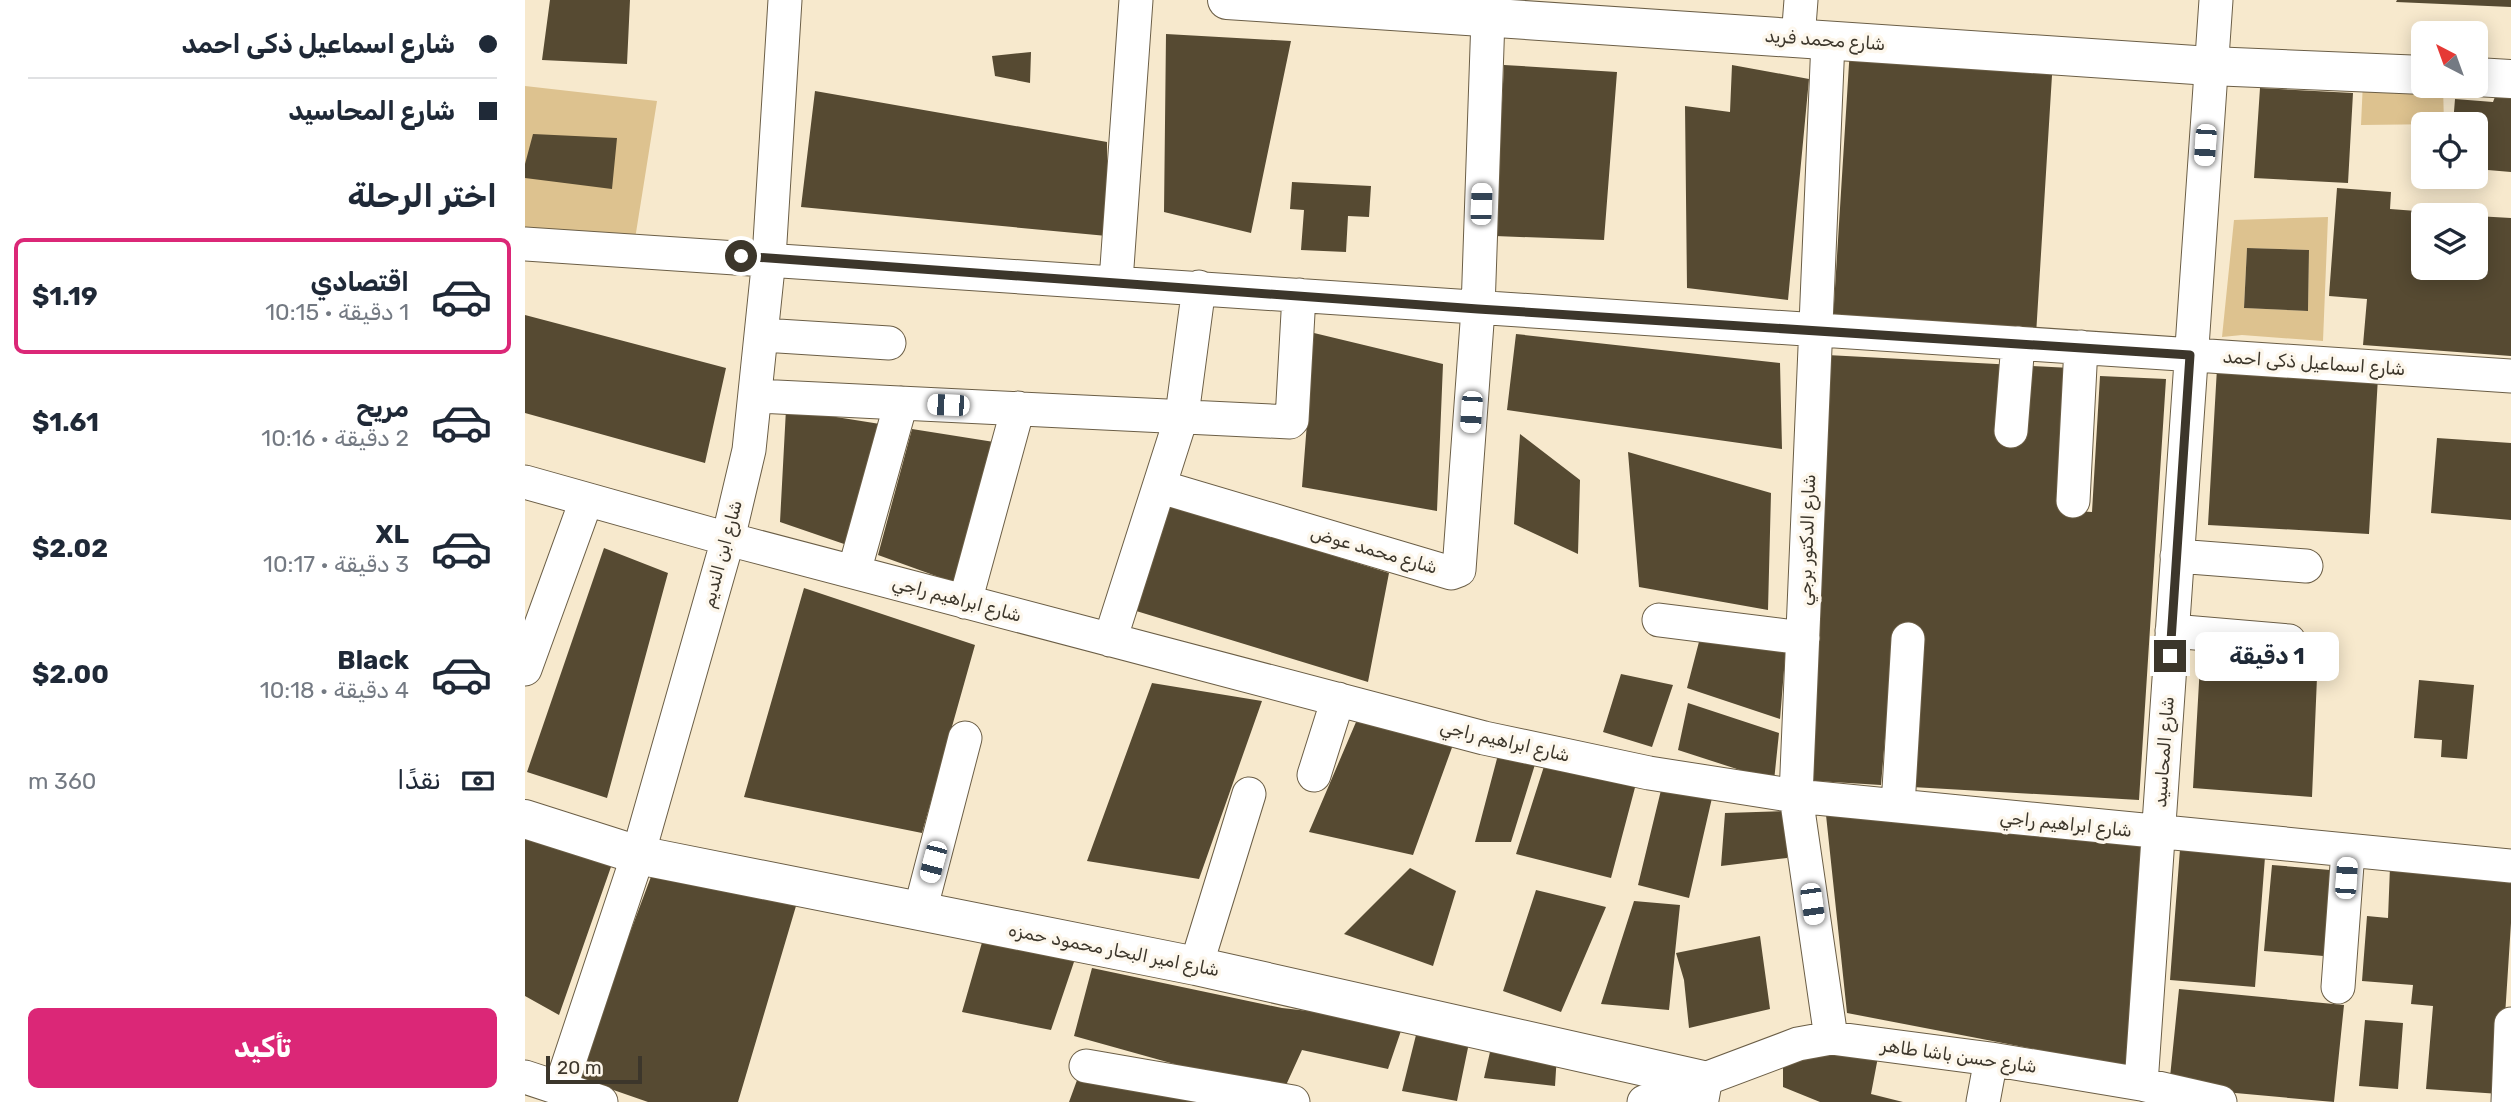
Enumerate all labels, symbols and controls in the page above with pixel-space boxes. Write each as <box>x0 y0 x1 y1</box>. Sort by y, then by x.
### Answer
north arrow <box>2411 21 2489 98</box>
map controls <box>2411 21 2488 280</box>
street label: شارع محمد فريد <box>1764 25 1886 56</box>
text: شارع اسماعيل ذكى احمد <box>181 29 455 60</box>
text: شارع المحاسيد <box>288 96 455 127</box>
button: locate <box>2411 112 2488 189</box>
car <box>2194 123 2217 167</box>
text: اختر الرحلة <box>347 177 497 215</box>
car <box>1470 183 1493 225</box>
button: layers <box>2411 203 2488 280</box>
route start <box>725 240 757 272</box>
icon: car <box>430 265 493 328</box>
text: اقتصادي <box>310 267 409 298</box>
text: $1.19 <box>32 281 98 312</box>
text: 1 دقيقة · 10:15 <box>265 298 409 326</box>
street label: شارع اسماعيل ذكى احمد <box>2222 346 2406 381</box>
car <box>1460 390 1483 434</box>
icon: car <box>430 391 493 454</box>
text: مريح <box>356 393 409 424</box>
car <box>927 394 970 416</box>
text: $1.61 <box>32 407 99 438</box>
text: 2 دقيقة · 10:16 <box>261 424 409 452</box>
street label: شارع الدكتور برجي <box>1794 474 1822 606</box>
street label: شارع ابن النديم <box>697 498 748 611</box>
icon: car <box>430 517 493 580</box>
text: XL <box>376 519 409 550</box>
street label: شارع محمد عوض <box>1308 521 1440 580</box>
text: $2.02 <box>32 533 108 564</box>
text: 3 دقيقة · 10:17 <box>263 550 409 578</box>
street label: شارع ابراهيم راجي <box>889 571 1024 629</box>
callout: 1 دقيقة <box>2195 632 2338 680</box>
route end <box>2154 640 2186 672</box>
text: 1 دقيقة <box>2229 642 2305 670</box>
icon: car <box>430 643 493 706</box>
text: Black <box>337 645 409 676</box>
text: $2.00 <box>32 659 109 690</box>
text: 4 دقيقة · 10:18 <box>260 676 409 704</box>
street label: شارع المحاسيد <box>2149 696 2180 808</box>
street label: شارع ابراهيم راجي <box>1437 715 1572 769</box>
icon: cash <box>459 762 497 800</box>
text: نقدًا <box>397 765 441 796</box>
text: 360 m <box>28 767 96 795</box>
street label: شارع ابراهيم راجي <box>1999 806 2133 844</box>
car <box>918 839 949 885</box>
car <box>2335 856 2358 900</box>
car <box>1799 882 1826 926</box>
street label: شارع امير البحار محمود حمزه <box>1006 919 1221 982</box>
button: تأكيد <box>28 1008 497 1088</box>
street label: شارع حسن باشا طاهر <box>1878 1034 2038 1079</box>
scale bar <box>546 1053 642 1085</box>
text: 20 m <box>557 1056 602 1079</box>

